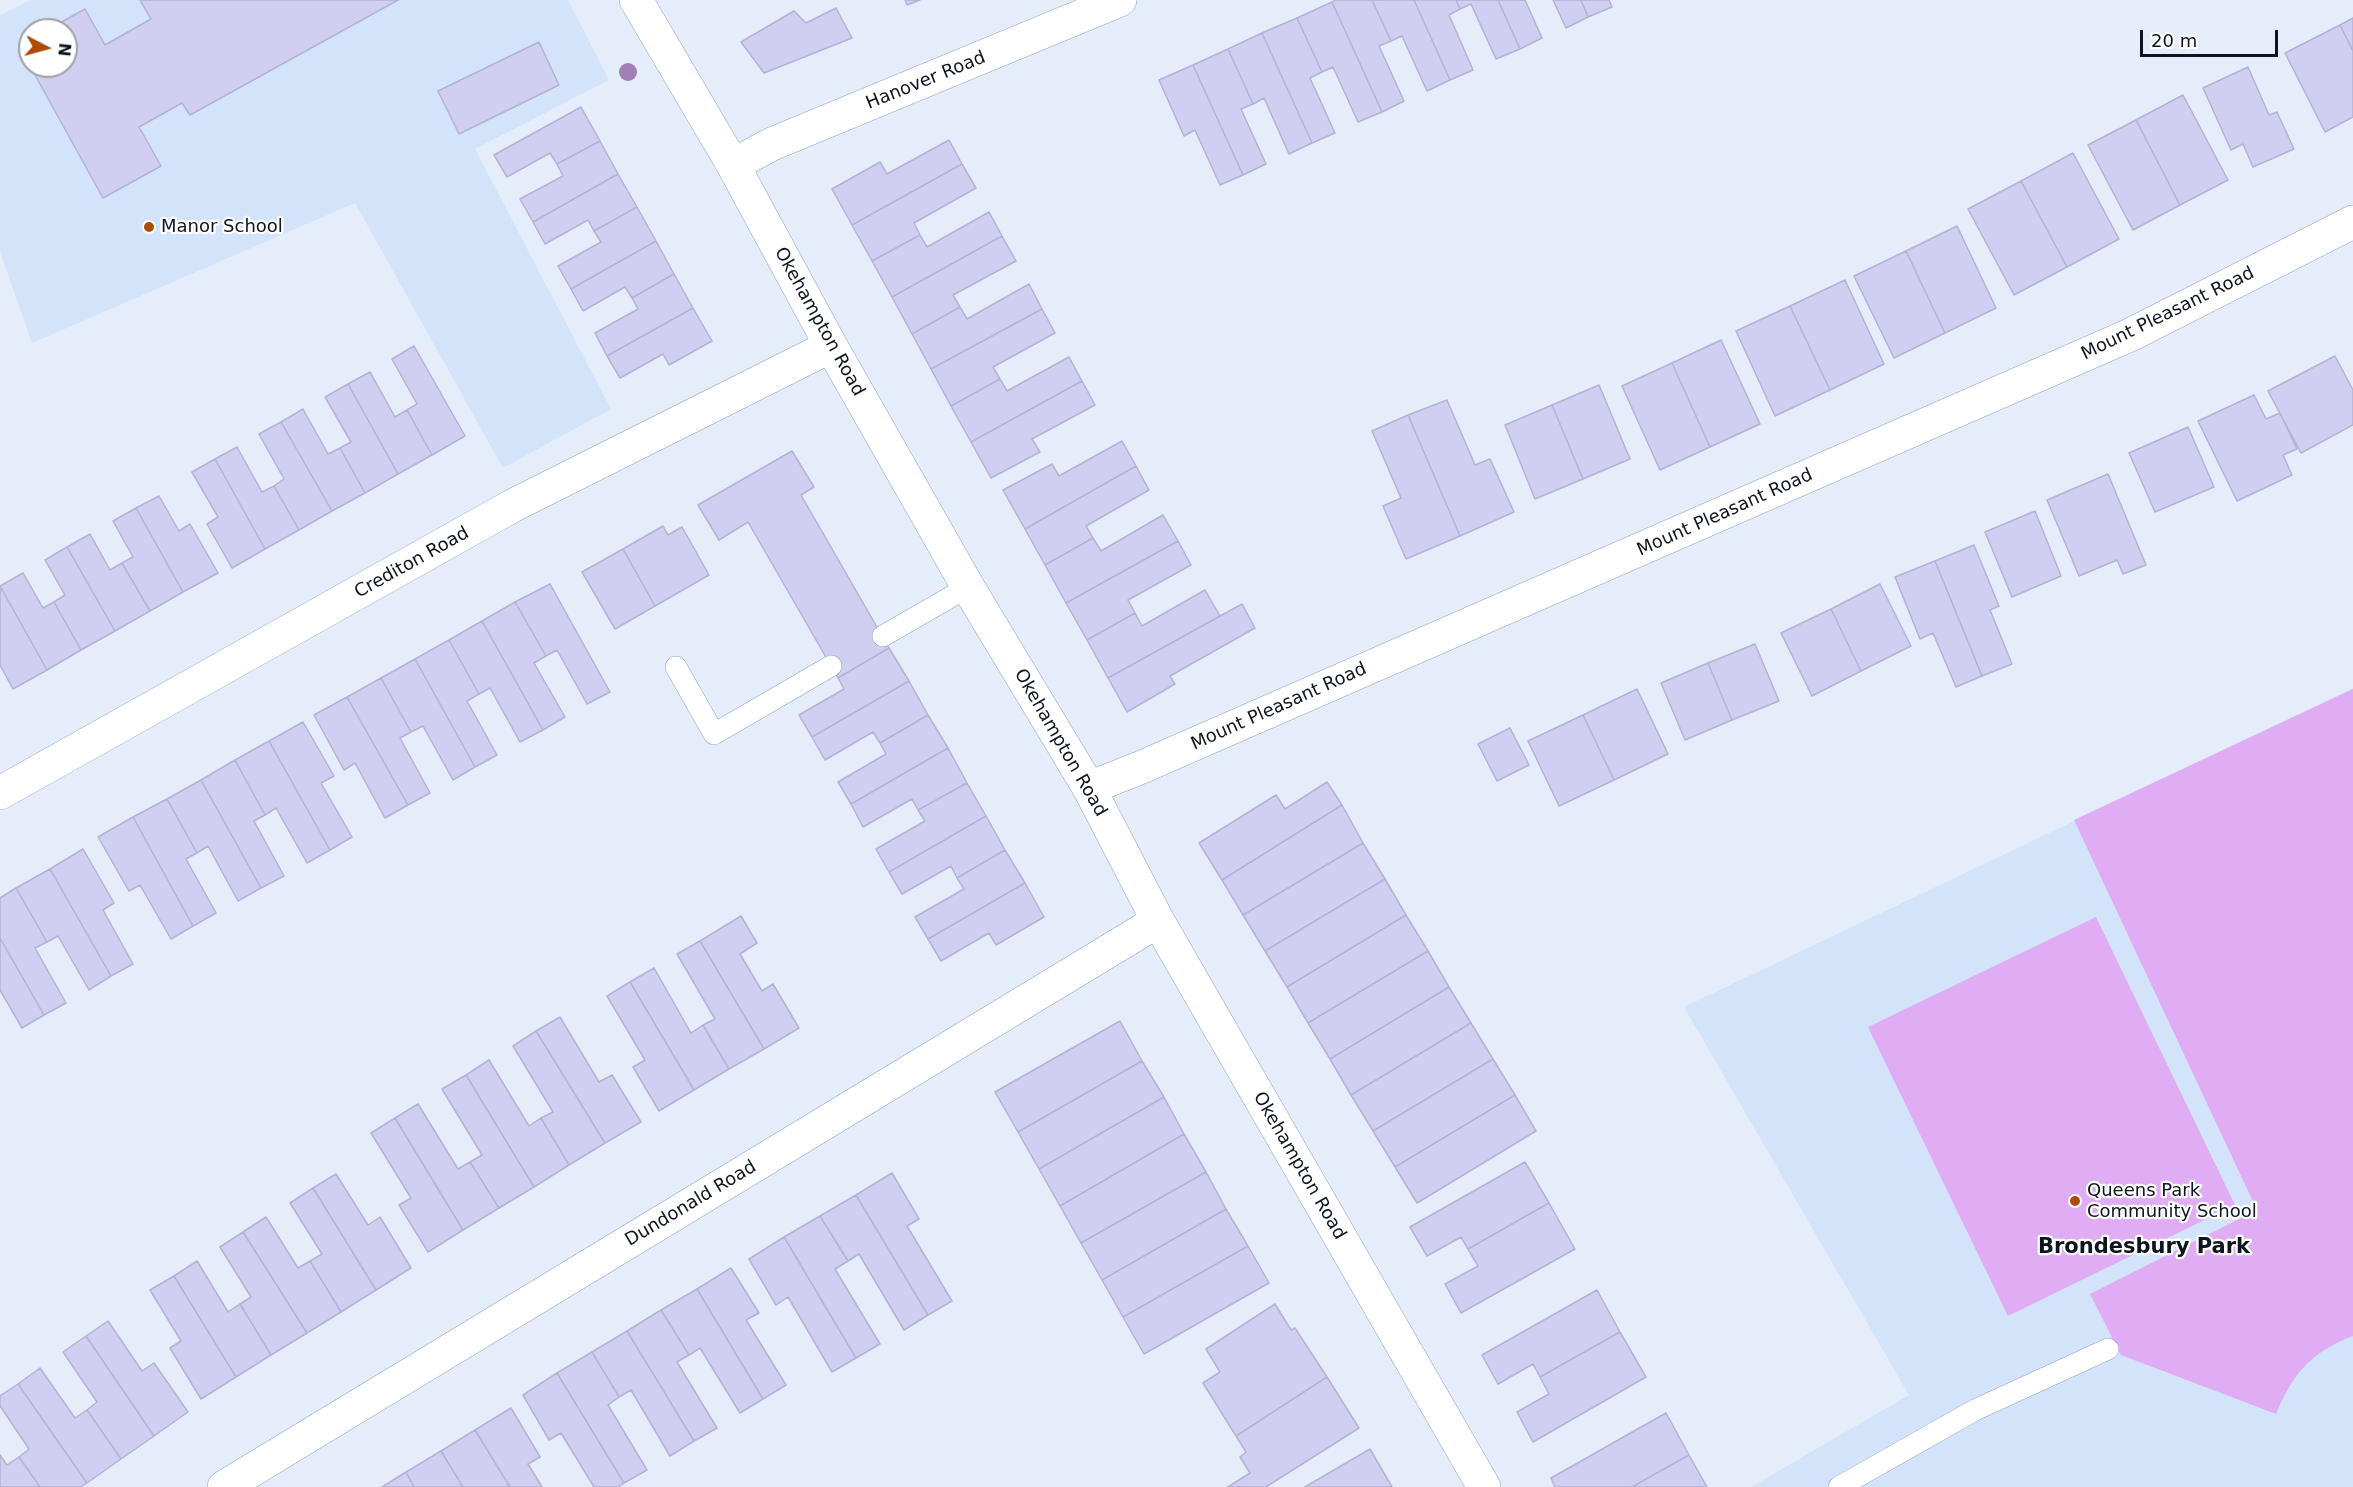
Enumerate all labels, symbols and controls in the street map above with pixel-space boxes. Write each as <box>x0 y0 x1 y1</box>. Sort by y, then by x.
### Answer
north arrow <box>18 18 78 78</box>
scale bar <box>2143 18 2281 56</box>
text: 20 m <box>2151 30 2197 51</box>
text: N <box>54 42 75 57</box>
street label: Hanover Road <box>863 47 989 115</box>
place label: Manor School <box>161 216 283 238</box>
marker: Manor School <box>142 220 156 234</box>
street label: Okehampton Road <box>769 244 869 400</box>
street label: Mount Pleasant Road <box>2078 263 2258 365</box>
street label: Mount Pleasant Road <box>1634 465 1816 561</box>
street label: Crediton Road <box>351 523 473 603</box>
street label: Mount Pleasant Road <box>1188 659 1370 755</box>
street label: Okehampton Road <box>1009 665 1111 821</box>
street label: Okehampton Road <box>1248 1088 1350 1244</box>
street label: Dundonald Road <box>622 1156 760 1252</box>
place label: Queens Park Community School <box>2087 1180 2257 1222</box>
marker: Queens Park Community School <box>2068 1194 2082 1208</box>
district label: Brondesbury Park <box>2038 1235 2250 1261</box>

